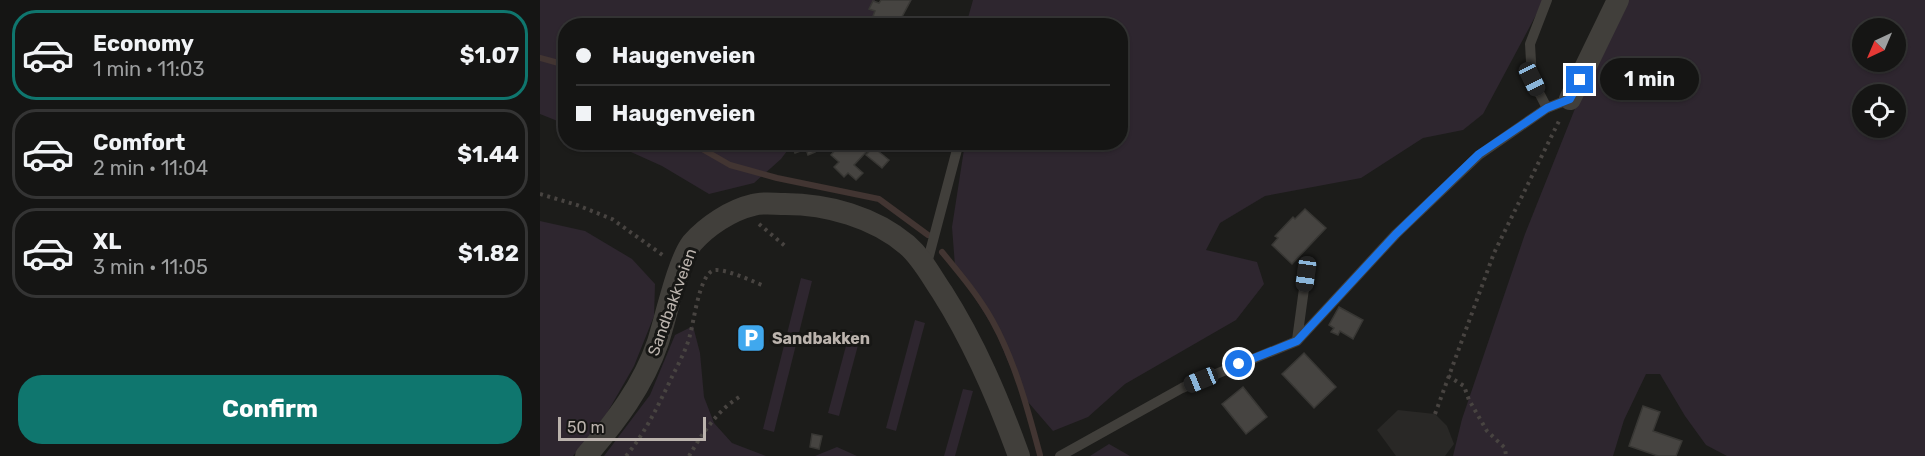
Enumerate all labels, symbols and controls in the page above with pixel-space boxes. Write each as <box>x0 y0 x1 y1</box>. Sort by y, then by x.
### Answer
north arrow <box>1852 18 1906 72</box>
map controls <box>1852 18 1906 138</box>
icon: car <box>21 28 75 82</box>
text: Economy <box>93 30 194 57</box>
text: $1.07 <box>460 42 519 69</box>
text: Haugenveien <box>612 42 756 69</box>
text: 1 min · 11:03 <box>93 57 205 81</box>
car <box>1516 59 1548 99</box>
callout: 1 min <box>1601 59 1700 101</box>
route end <box>1566 66 1593 93</box>
text: 1 min <box>1624 67 1675 91</box>
button: locate <box>1852 84 1906 138</box>
text: Haugenveien <box>612 100 756 127</box>
icon: car <box>21 127 75 181</box>
text: Comfort <box>93 129 185 156</box>
text: $1.44 <box>457 141 519 168</box>
text: 2 min · 11:04 <box>93 156 208 180</box>
icon: car <box>21 226 75 280</box>
text: XL <box>93 228 121 255</box>
text: $1.82 <box>458 240 519 267</box>
street label: Sandbakkveien <box>644 246 700 358</box>
text: 3 min · 11:05 <box>93 255 208 279</box>
car <box>1295 255 1317 293</box>
parking icon: Sandbakken <box>735 322 767 354</box>
place label: Sandbakken <box>772 329 870 348</box>
route start <box>1225 350 1252 377</box>
car <box>1181 365 1221 395</box>
button: Confirm <box>18 375 522 444</box>
scale bar <box>558 414 706 442</box>
text: 50 m <box>567 418 605 437</box>

